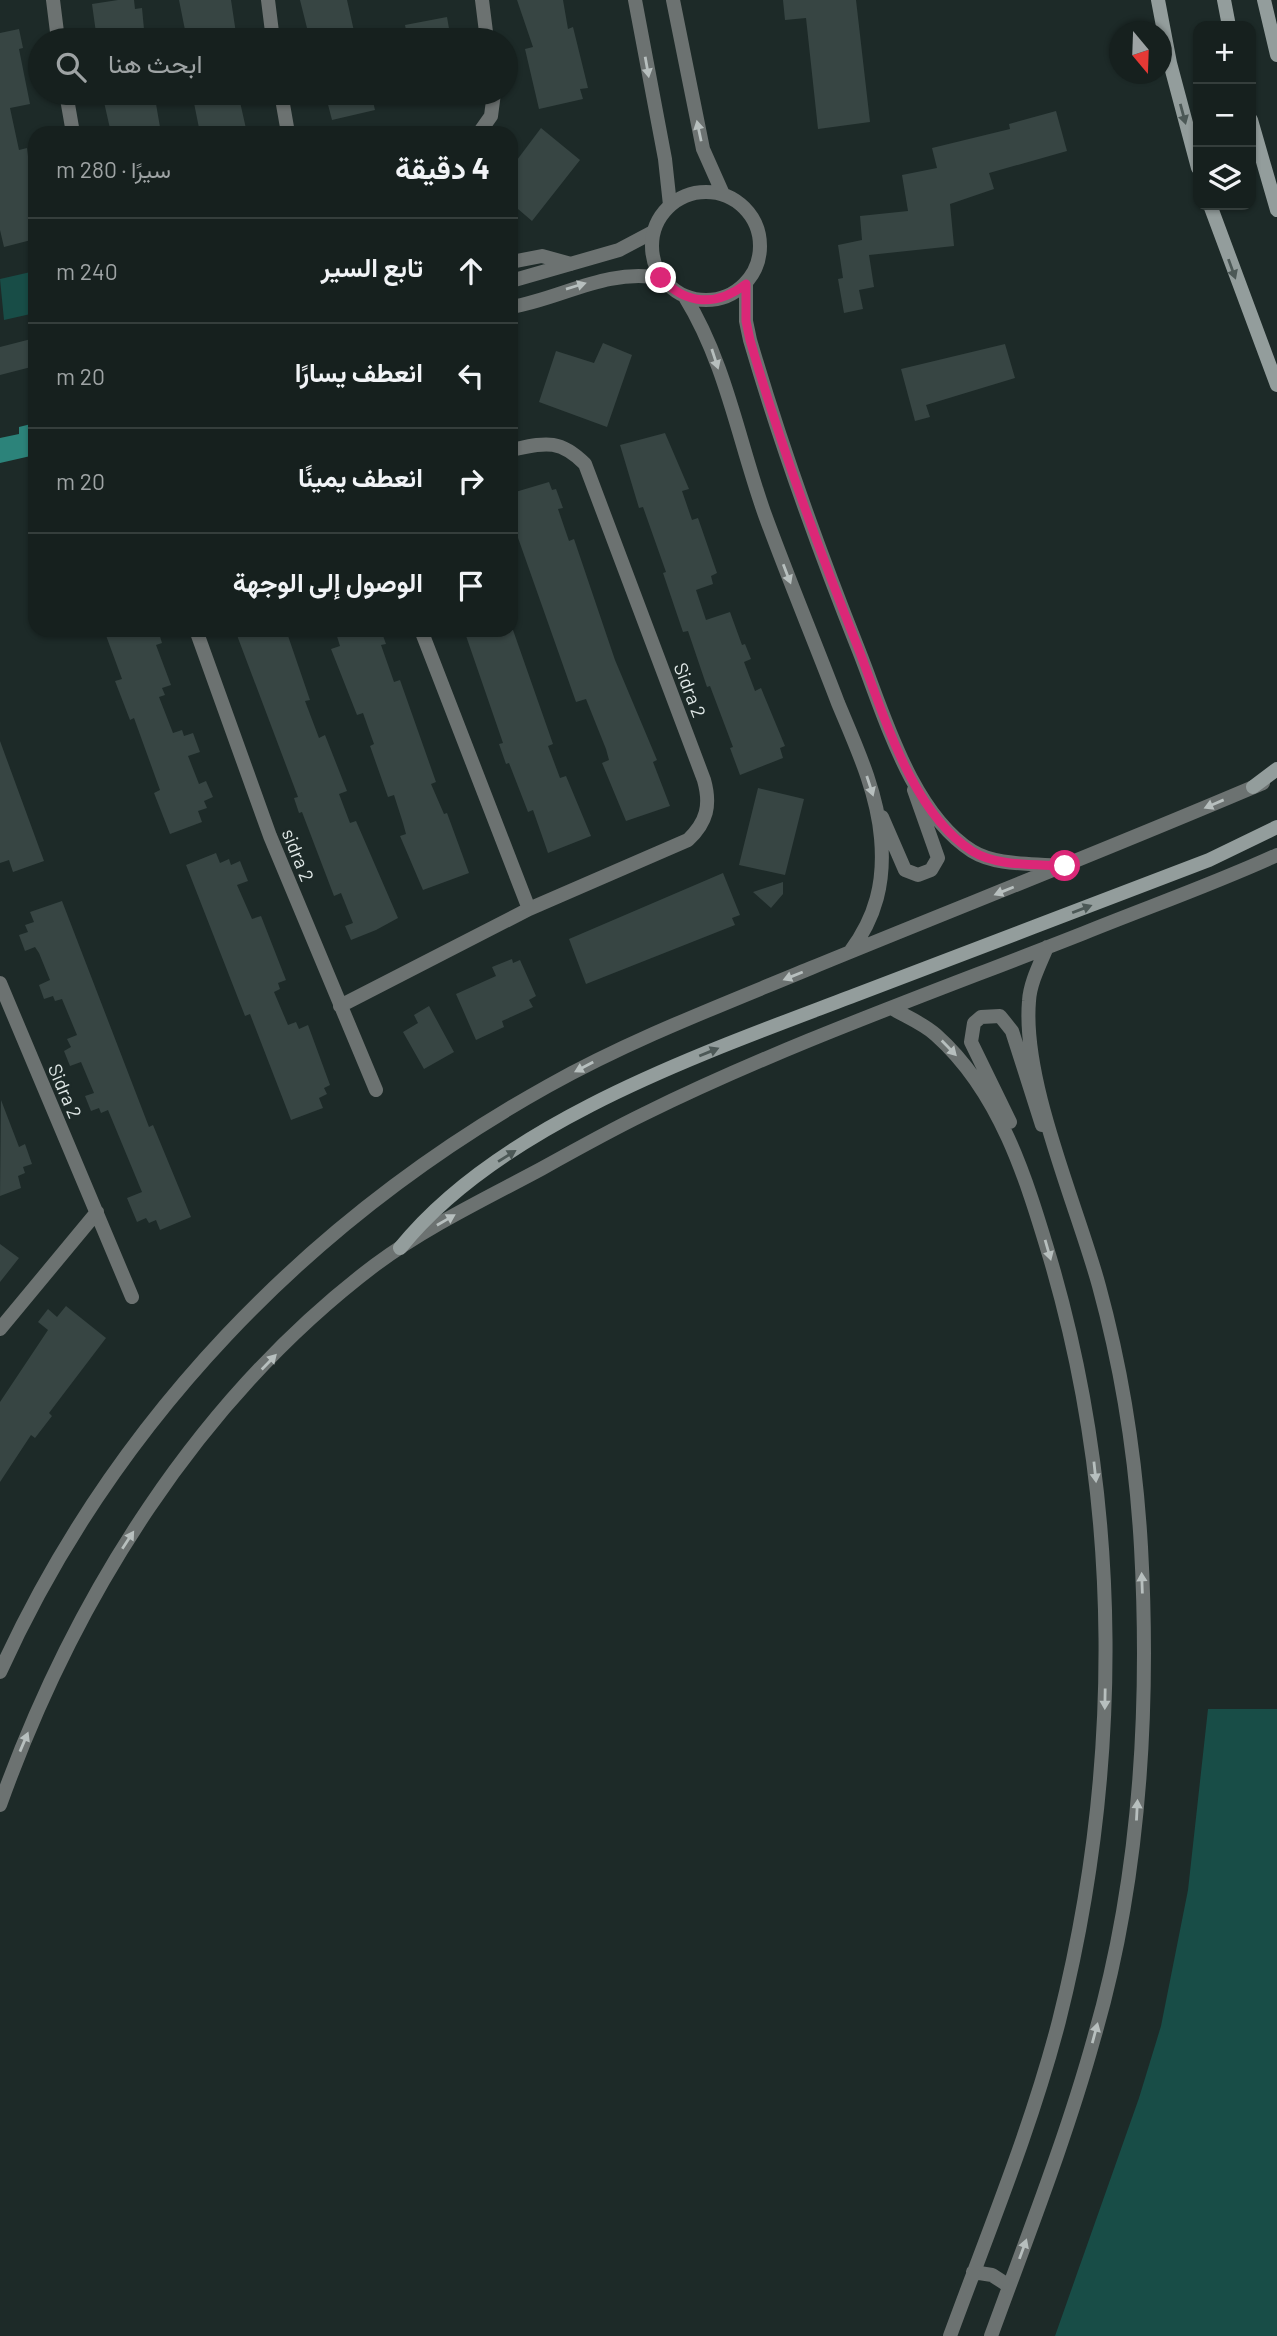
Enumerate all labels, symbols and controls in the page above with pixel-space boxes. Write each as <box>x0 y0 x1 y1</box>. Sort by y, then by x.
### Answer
north arrow <box>1109 21 1172 84</box>
map controls <box>1193 21 1256 210</box>
button: + <box>1193 21 1256 84</box>
search box <box>28 28 518 105</box>
text: ابحث هنا <box>108 47 202 78</box>
icon: search <box>52 48 90 86</box>
one-way arrow <box>642 56 653 78</box>
button: − <box>1193 84 1256 147</box>
one-way arrow <box>1178 104 1189 126</box>
one-way arrow <box>693 120 704 142</box>
button: layers <box>1193 147 1256 210</box>
text: 4 دقيقة <box>395 149 490 185</box>
text: سيرًا · 280 m <box>56 155 171 183</box>
text: تابع السير <box>321 251 423 282</box>
icon: ahead <box>452 252 490 290</box>
text: 240 m <box>56 257 118 285</box>
one-way arrow <box>1226 259 1237 280</box>
route end <box>645 262 676 293</box>
one-way arrow <box>566 281 587 291</box>
one-way arrow <box>710 348 721 369</box>
text: انعطف يسارًا <box>295 356 423 387</box>
icon: left <box>452 357 490 395</box>
text: 20 m <box>56 362 105 390</box>
text: انعطف يمينًا <box>298 461 423 492</box>
icon: right <box>452 462 490 500</box>
text: 20 m <box>56 467 105 495</box>
one-way arrow <box>782 564 793 585</box>
text: الوصول إلى الوجهة <box>233 566 423 597</box>
icon: arrive <box>452 567 490 605</box>
street label: Sidra 2 <box>670 659 711 720</box>
one-way arrow <box>865 776 876 797</box>
one-way arrow <box>1203 798 1224 809</box>
street label: sidra 2 <box>278 825 319 885</box>
route start <box>1049 850 1080 881</box>
one-way arrow <box>993 885 1014 896</box>
one-way arrow <box>1072 903 1093 914</box>
one-way arrow <box>783 970 803 982</box>
one-way arrow <box>940 1039 956 1056</box>
one-way arrow <box>698 1046 719 1057</box>
street label: Sidra 2 <box>44 1060 87 1121</box>
one-way arrow <box>574 1060 594 1072</box>
one-way arrow <box>497 1149 516 1162</box>
one-way arrow <box>436 1215 456 1227</box>
one-way arrow <box>1043 1240 1053 1261</box>
one-way arrow <box>261 1353 277 1371</box>
one-way arrow <box>1090 1461 1101 1483</box>
one-way arrow <box>121 1530 134 1549</box>
one-way arrow <box>1137 1571 1148 1593</box>
one-way arrow <box>1099 1688 1111 1710</box>
one-way arrow <box>19 1731 30 1752</box>
one-way arrow <box>1131 1799 1142 1821</box>
one-way arrow <box>1090 2022 1101 2044</box>
one-way arrow <box>1017 2238 1028 2259</box>

